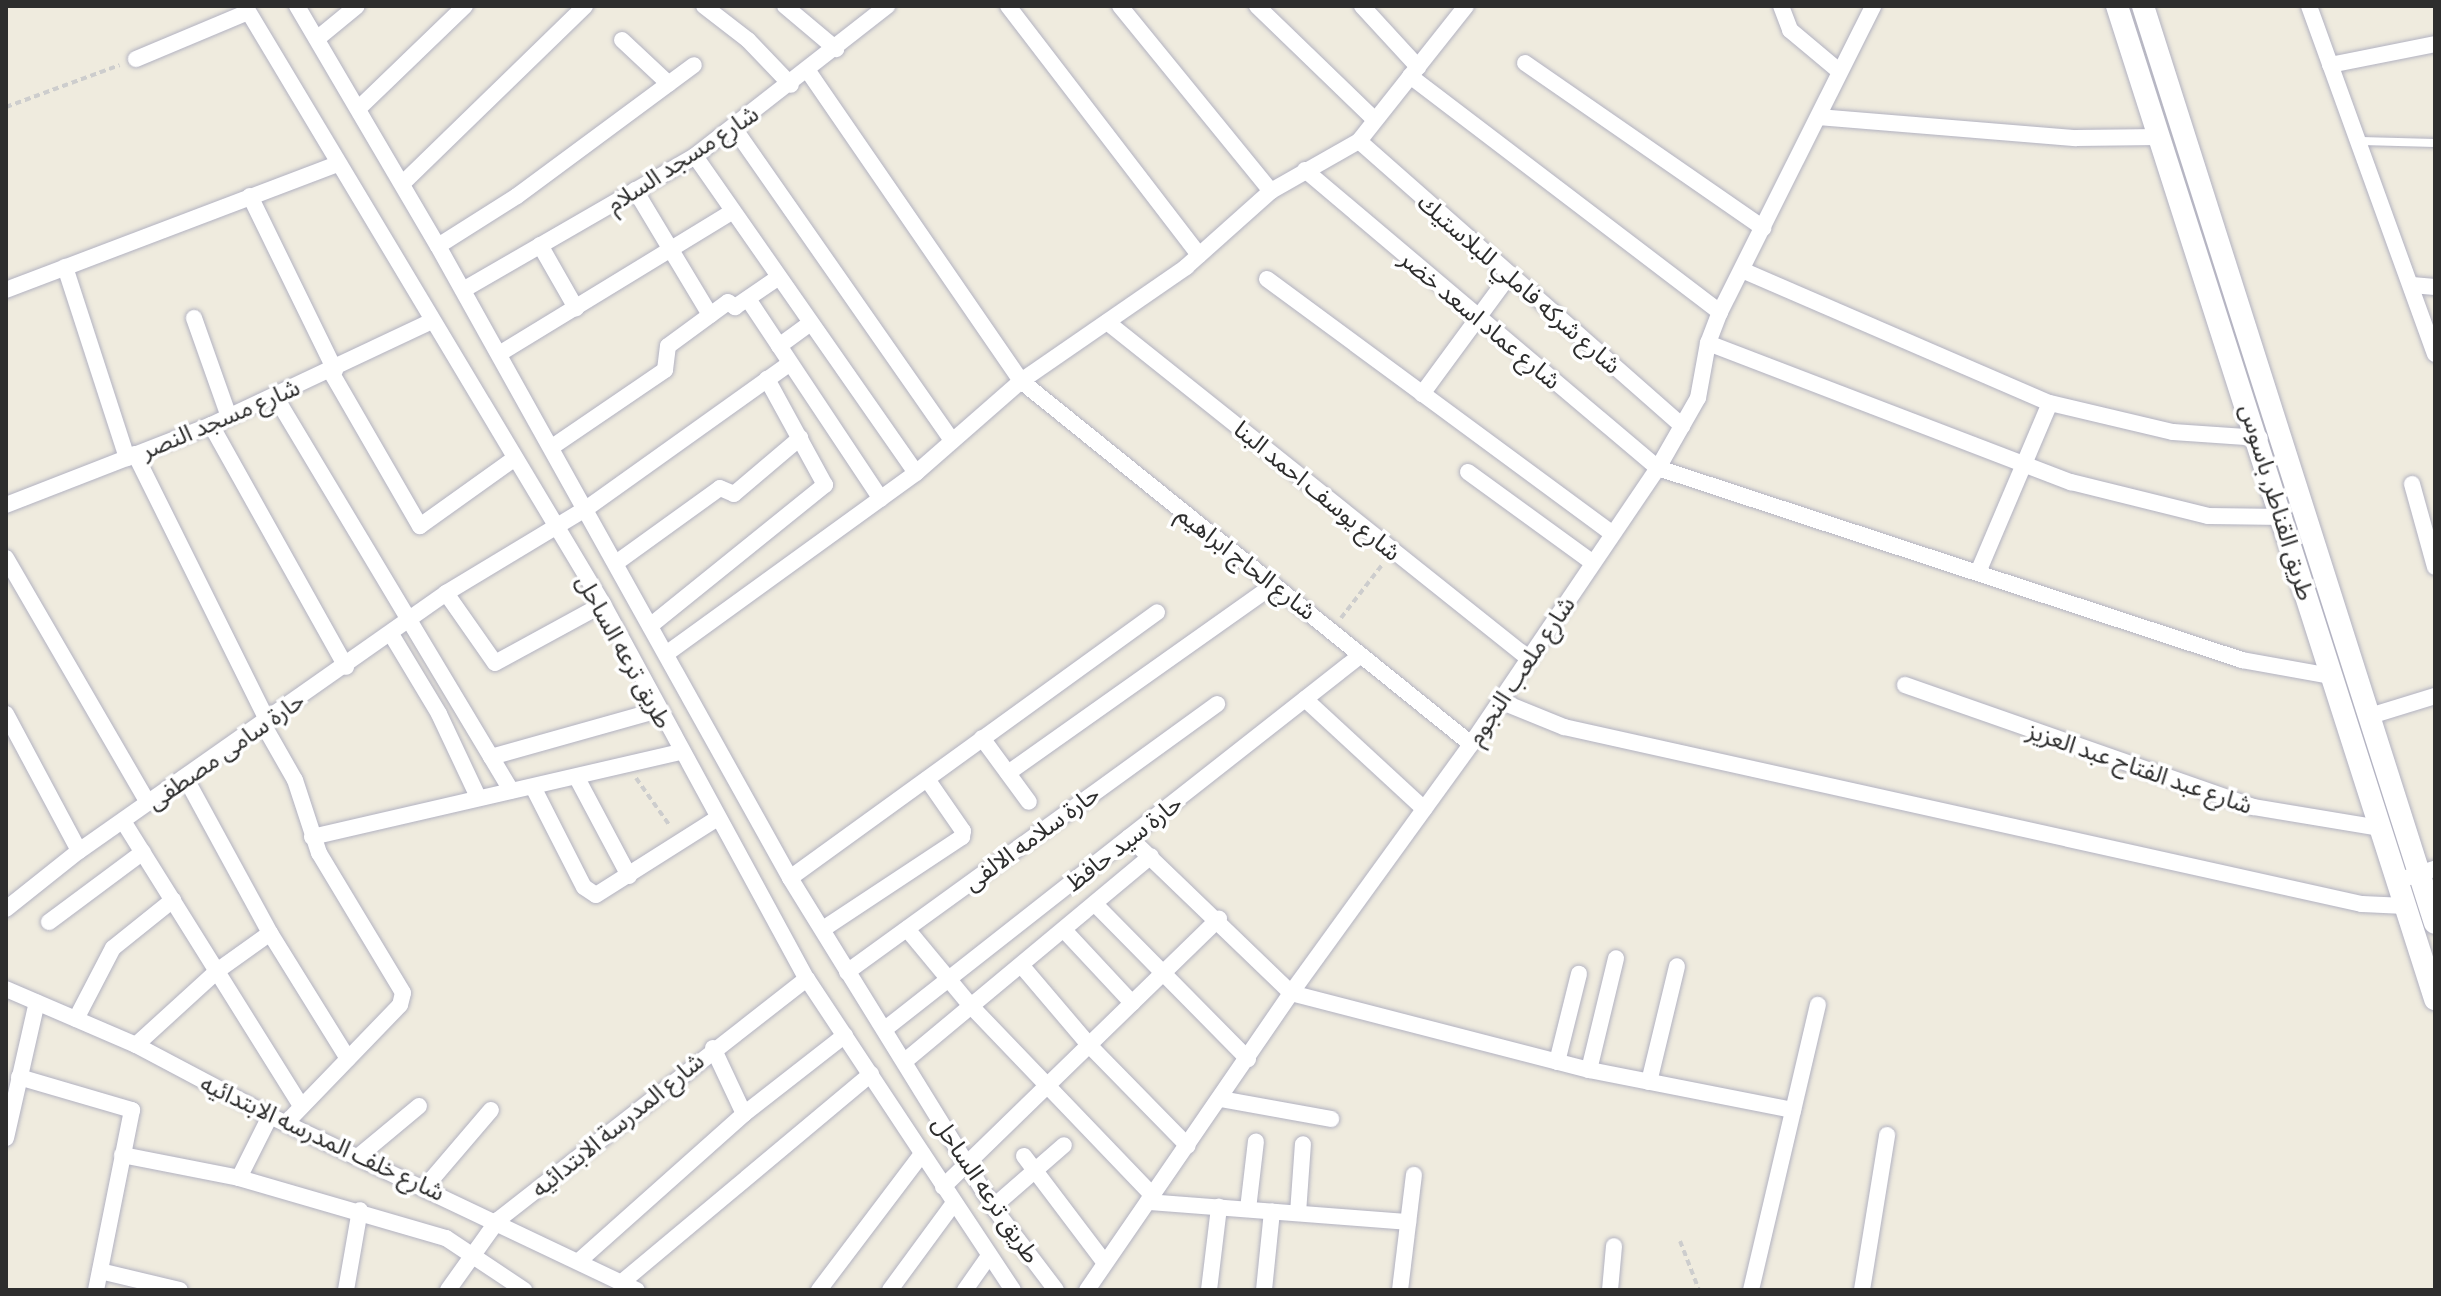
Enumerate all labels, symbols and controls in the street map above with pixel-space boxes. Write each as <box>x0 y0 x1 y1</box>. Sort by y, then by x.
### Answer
street label: شارع مسجد السلام <box>601 98 763 218</box>
street label: شارع شركه فاملي للبلاستيك <box>1413 187 1627 379</box>
street label: شارع عماد اسعد خضر <box>1395 243 1567 395</box>
street label: شارع مسجد النصر <box>136 372 304 464</box>
street label: طريق القناطر, باسوس <box>2234 400 2322 604</box>
street label: شارع يوسف احمد البنا <box>1229 414 1407 566</box>
street label: شارع الحاج ابراهيم <box>1172 499 1322 625</box>
street label: طريق ترعه الساحل <box>571 569 679 733</box>
street label: شارع ملعب النجوم <box>1460 590 1580 750</box>
street label: حارة سامى مصطفى <box>141 685 309 815</box>
street label: شارع عبد الفتاح عبد العزيز <box>2024 715 2256 819</box>
street label: حارة سلامه الالفى <box>957 778 1105 896</box>
street label: حارة سيد حافظ <box>1059 787 1187 897</box>
street label: شارع المدرسة الابتدائيه <box>525 1046 709 1202</box>
street label: شارع خلف المدرسه الابتدائيه <box>196 1068 450 1206</box>
street label: طريق ترعه الساحل <box>927 1110 1047 1268</box>

